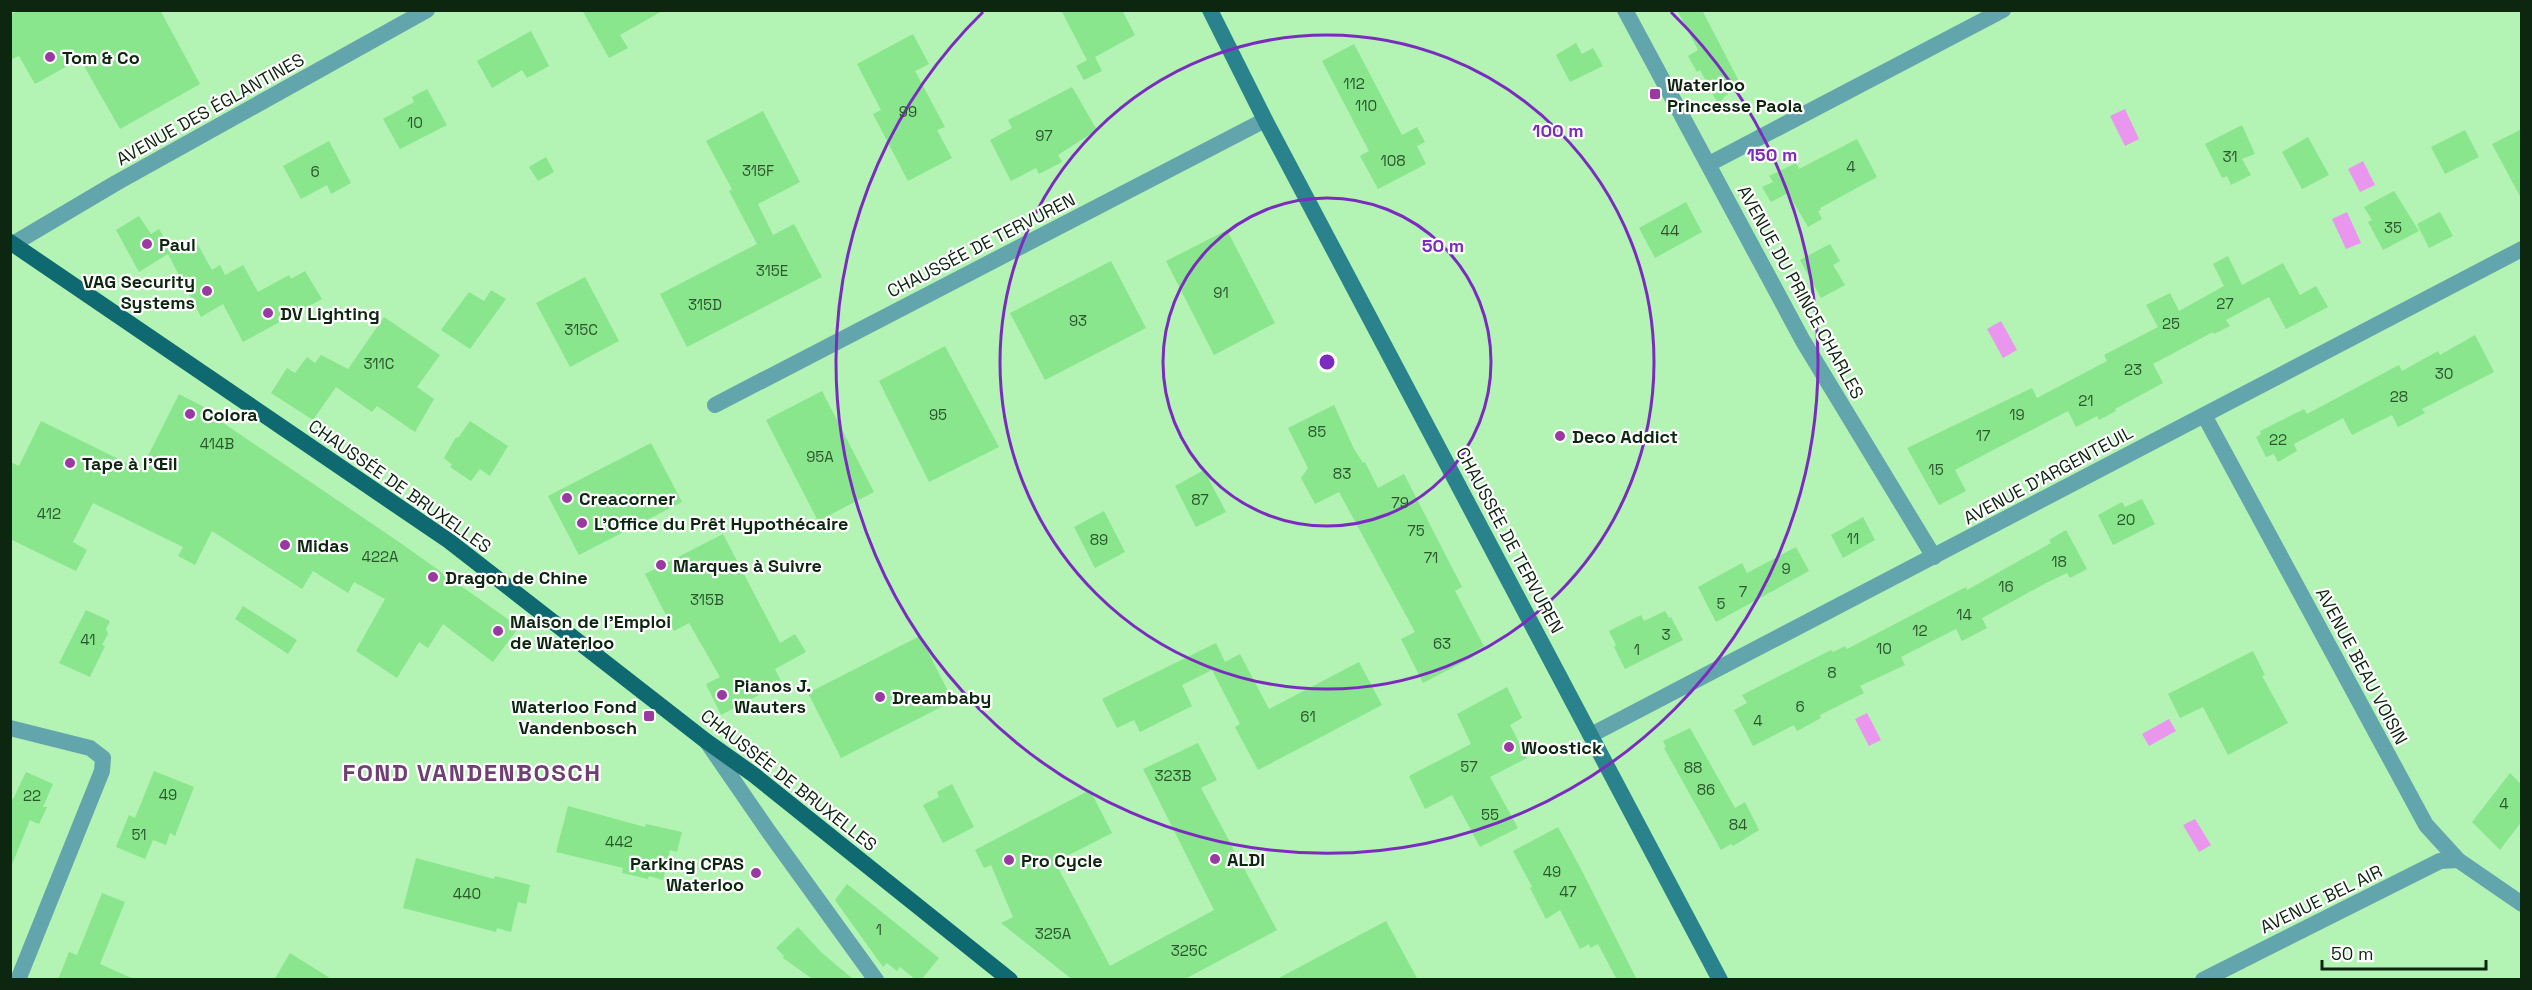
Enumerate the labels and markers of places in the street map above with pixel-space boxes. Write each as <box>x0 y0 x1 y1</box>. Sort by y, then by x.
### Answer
place label: Tom & Co <box>62 46 140 69</box>
marker: Tom & Co <box>43 50 57 64</box>
place label: Waterloo Princesse Paola <box>1667 73 1803 117</box>
marker: Waterloo Princesse Paola <box>1648 87 1662 101</box>
place label: Paul <box>159 233 196 256</box>
marker: Paul <box>140 237 154 251</box>
place label: VAG Security Systems <box>83 270 195 314</box>
marker: VAG Security Systems <box>200 284 214 298</box>
place label: DV Lighting <box>280 302 380 325</box>
marker: DV Lighting <box>261 306 275 320</box>
centre of rings <box>1317 352 1337 372</box>
place label: Colora <box>202 403 258 426</box>
marker: Colora <box>183 407 197 421</box>
place label: Deco Addict <box>1572 425 1678 448</box>
marker: Deco Addict <box>1553 429 1567 443</box>
place label: Tape à l'Œil <box>82 452 178 475</box>
marker: Tape à l'Œil <box>63 456 77 470</box>
place label: Creacorner <box>579 487 675 510</box>
marker: Creacorner <box>560 491 574 505</box>
place label: L'Office du Prêt Hypothécaire <box>594 512 848 535</box>
marker: L'Office du Prêt Hypothécaire <box>575 516 589 530</box>
place label: Midas <box>297 534 349 557</box>
marker: Midas <box>278 538 292 552</box>
place label: Marques à Suivre <box>673 554 822 577</box>
marker: Marques à Suivre <box>654 558 668 572</box>
place label: Dragon de Chine <box>445 566 588 589</box>
marker: Dragon de Chine <box>426 570 440 584</box>
place label: Maison de l'Emploi de Waterloo <box>510 610 671 654</box>
marker: Maison de l'Emploi de Waterloo <box>491 624 505 638</box>
place label: Pianos J. Wauters <box>734 674 811 718</box>
place label: Dreambaby <box>892 686 991 709</box>
marker: Pianos J. Wauters <box>715 688 729 702</box>
marker: Dreambaby <box>873 690 887 704</box>
place label: Waterloo Fond Vandenbosch <box>511 695 637 739</box>
marker: Waterloo Fond Vandenbosch <box>642 709 656 723</box>
place label: Woostick <box>1521 736 1602 759</box>
marker: Woostick <box>1502 740 1516 754</box>
place label: ALDI <box>1227 848 1265 871</box>
place label: Pro Cycle <box>1021 849 1103 872</box>
place label: Parking CPAS Waterloo <box>630 852 744 896</box>
marker: ALDI <box>1208 852 1222 866</box>
marker: Pro Cycle <box>1002 853 1016 867</box>
marker: Parking CPAS Waterloo <box>749 866 763 880</box>

